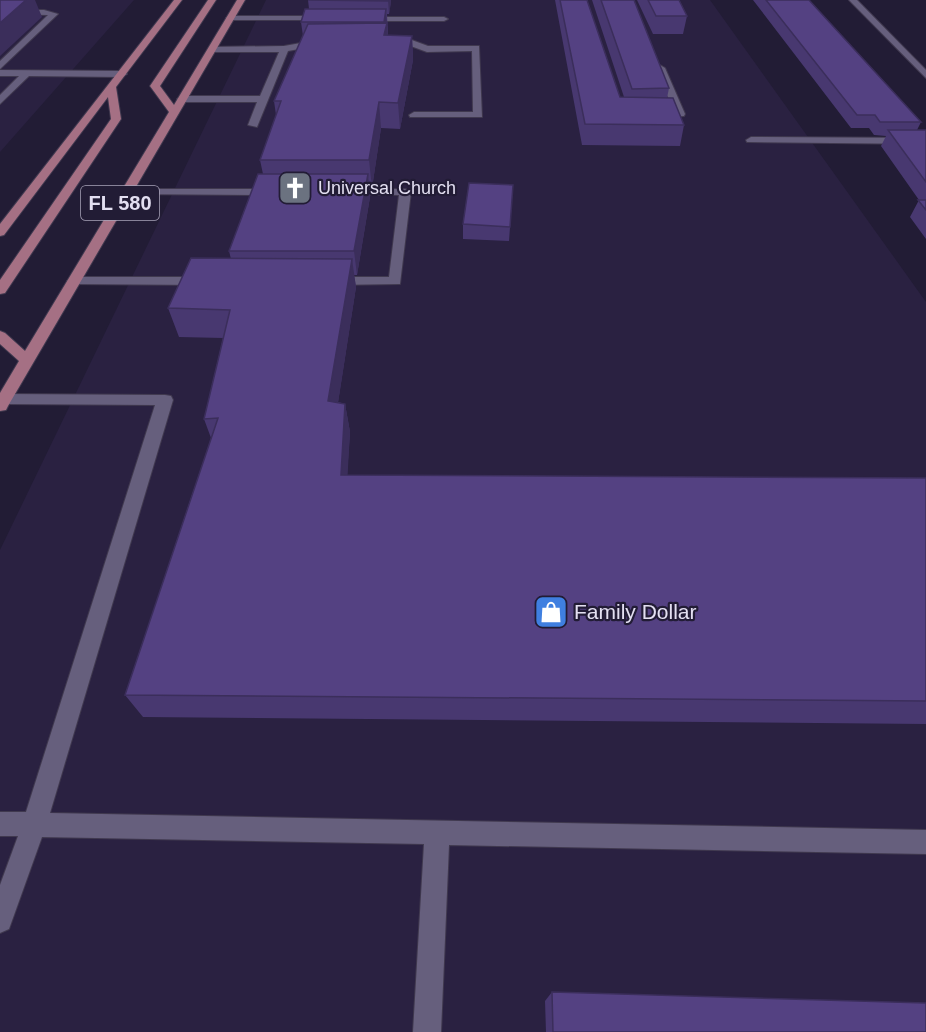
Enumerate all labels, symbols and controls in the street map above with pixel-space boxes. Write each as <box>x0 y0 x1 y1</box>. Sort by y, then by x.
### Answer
church icon: Universal Church <box>277 170 313 206</box>
place label: Universal Church <box>318 178 456 198</box>
road number: FL 580 <box>81 186 159 220</box>
shop icon: Family Dollar <box>533 594 569 630</box>
place label: Family Dollar <box>574 600 697 623</box>

